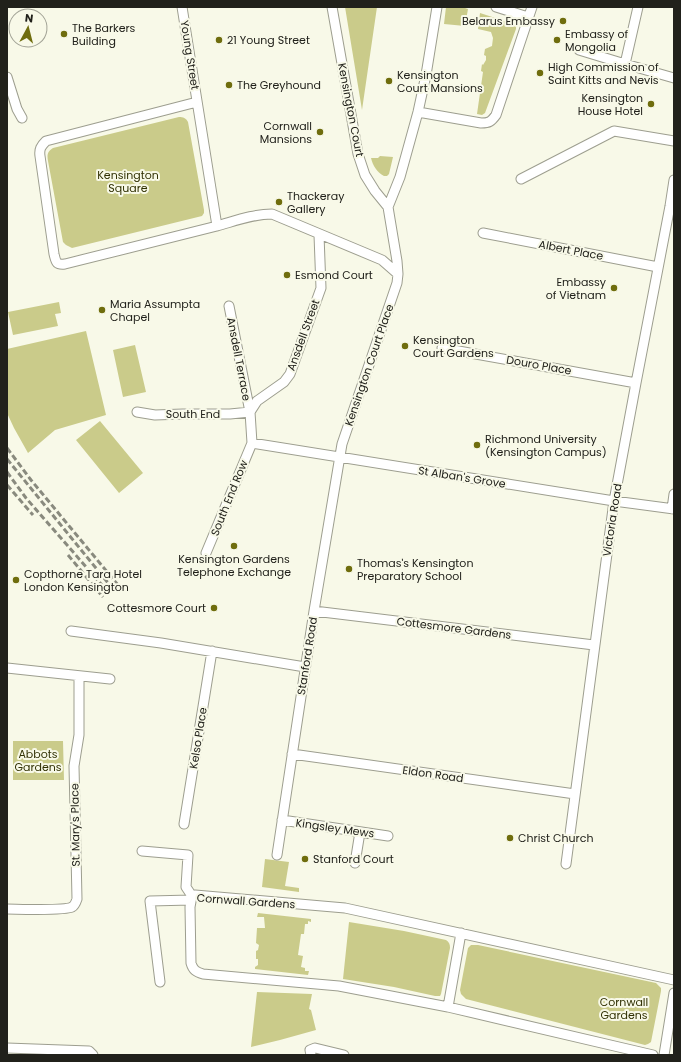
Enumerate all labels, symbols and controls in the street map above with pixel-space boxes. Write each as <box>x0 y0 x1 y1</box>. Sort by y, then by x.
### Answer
north arrow <box>8 8 48 48</box>
text: N <box>24 10 34 27</box>
place label: Belarus Embassy <box>462 13 556 29</box>
marker: Belarus Embassy <box>558 16 568 26</box>
street label: Young Street <box>177 19 203 91</box>
place label: The Barkers Building <box>72 20 136 49</box>
place label: Embassy of Mongolia <box>565 26 628 55</box>
marker: The Barkers Building <box>59 29 69 39</box>
place label: 21 Young Street <box>227 32 310 48</box>
marker: 21 Young Street <box>214 35 224 45</box>
marker: Embassy of Mongolia <box>552 35 562 45</box>
place label: High Commission of Saint Kitts and Nevis <box>548 59 659 88</box>
street label: Kensington Court <box>334 62 368 158</box>
place label: Kensington Court Mansions <box>397 67 483 96</box>
marker: High Commission of Saint Kitts and Nevis <box>535 68 545 78</box>
marker: Kensington Court Mansions <box>384 76 394 86</box>
place label: The Greyhound <box>237 77 321 93</box>
marker: The Greyhound <box>224 80 234 90</box>
place label: Kensington House Hotel <box>578 90 643 119</box>
marker: Kensington House Hotel <box>646 99 656 109</box>
place label: Cornwall Mansions <box>260 118 312 147</box>
marker: Cornwall Mansions <box>315 127 325 137</box>
park label: Kensington Square <box>97 167 159 196</box>
place label: Thackeray Gallery <box>287 188 345 217</box>
marker: Thackeray Gallery <box>274 197 284 207</box>
street label: Albert Place <box>537 236 605 264</box>
place label: Esmond Court <box>295 267 373 283</box>
marker: Esmond Court <box>282 270 292 280</box>
place label: Embassy of Vietnam <box>546 274 607 303</box>
marker: Embassy of Vietnam <box>609 283 619 293</box>
place label: Maria Assumpta Chapel <box>110 296 200 325</box>
street label: Ansdell Street <box>283 297 323 373</box>
street label: Kensington Court Place <box>341 302 397 428</box>
marker: Maria Assumpta Chapel <box>97 305 107 315</box>
street label: Ansdell Terrace <box>223 316 255 402</box>
place label: Kensington Court Gardens <box>413 332 494 361</box>
marker: Kensington Court Gardens <box>400 341 410 351</box>
street label: Douro Place <box>505 351 573 379</box>
street label: South End <box>166 406 220 422</box>
place label: Richmond University (Kensington Campus) <box>485 431 607 460</box>
marker: Richmond University (Kensington Campus) <box>472 440 482 450</box>
street label: South End Row <box>207 458 251 538</box>
street label: St Alban's Grove <box>417 462 507 492</box>
street label: Victoria Road <box>598 482 626 558</box>
marker: Kensington Gardens Telephone Exchange <box>229 541 239 551</box>
place label: Kensington Gardens Telephone Exchange <box>177 551 291 580</box>
place label: Thomas's Kensington Preparatory School <box>357 555 473 584</box>
marker: Thomas's Kensington Preparatory School <box>344 564 354 574</box>
place label: Copthorne Tara Hotel London Kensington <box>24 566 142 595</box>
marker: Copthorne Tara Hotel London Kensington <box>11 575 21 585</box>
place label: Cottesmore Court <box>107 600 206 616</box>
marker: Cottesmore Court <box>209 603 219 613</box>
street label: Cottesmore Gardens <box>396 613 513 643</box>
street label: Stanford Road <box>293 616 321 696</box>
street label: Kelso Place <box>185 706 211 770</box>
park label: Abbots Gardens <box>14 746 62 775</box>
street label: Eldon Road <box>401 762 465 786</box>
street label: St. Mary's Place <box>66 783 84 867</box>
street label: Kingsley Mews <box>295 815 376 841</box>
place label: Christ Church <box>518 830 593 846</box>
marker: Christ Church <box>505 833 515 843</box>
place label: Stanford Court <box>313 851 394 867</box>
marker: Stanford Court <box>300 854 310 864</box>
street label: Cornwall Gardens <box>196 890 296 912</box>
park label: Cornwall Gardens <box>600 994 648 1023</box>

